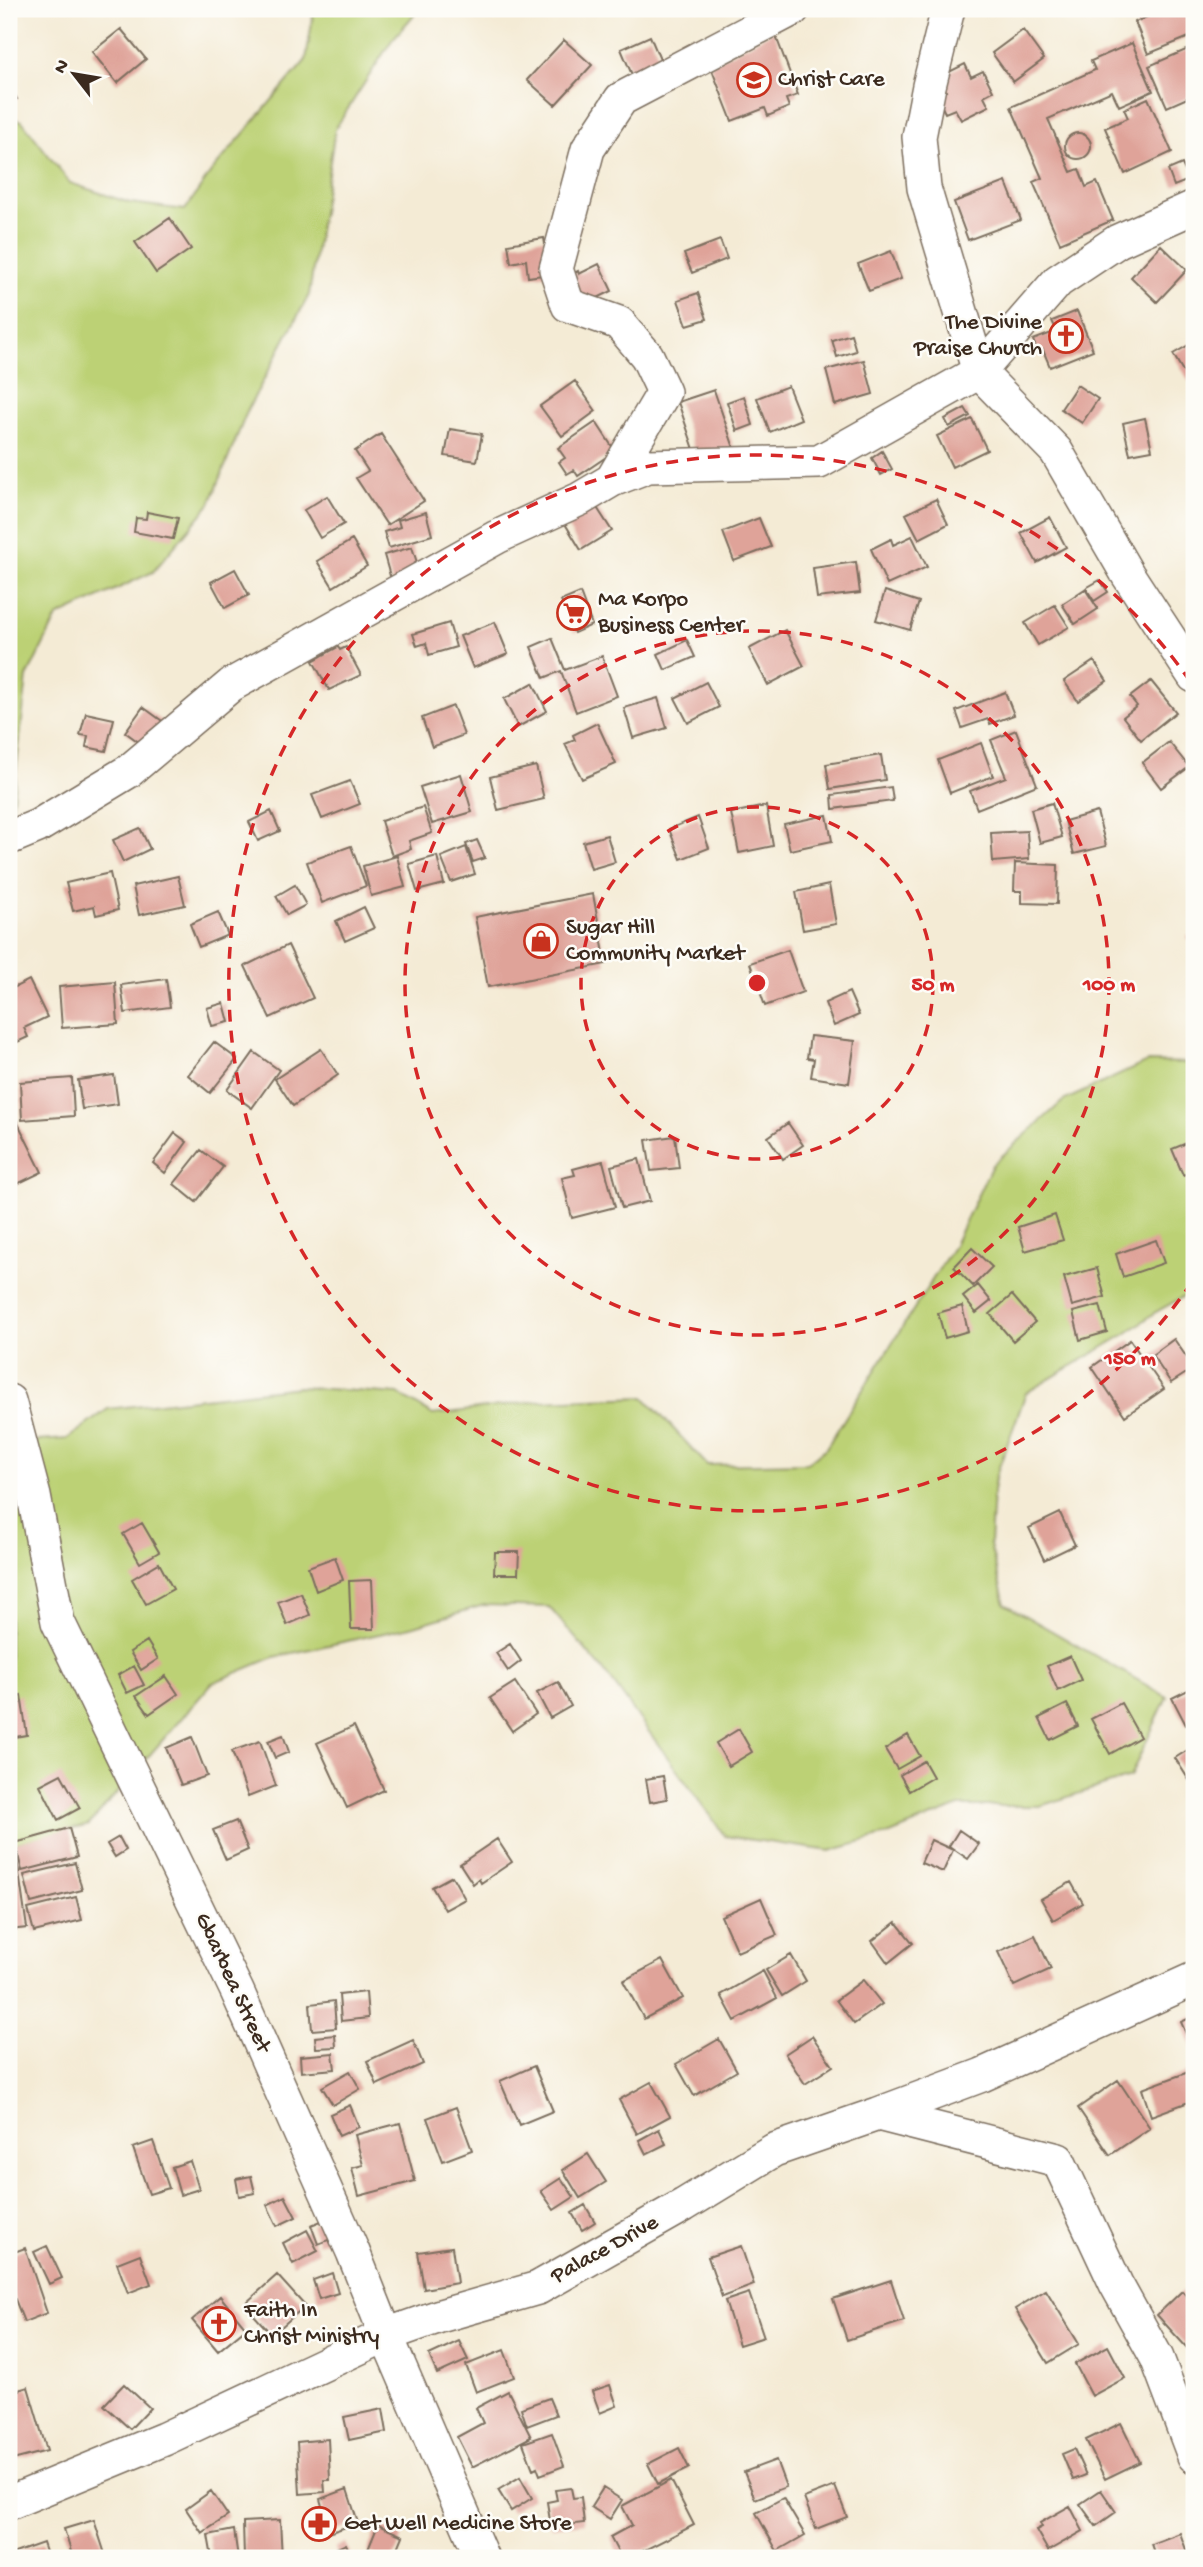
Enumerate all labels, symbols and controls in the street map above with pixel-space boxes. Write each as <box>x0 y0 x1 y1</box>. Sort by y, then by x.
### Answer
north arrow <box>38 38 108 108</box>
text: N <box>49 56 75 78</box>
school or university icon: Christ Care <box>735 61 773 99</box>
place label: Christ Care <box>778 67 886 94</box>
place label: The Divine Praise Church <box>913 310 1043 363</box>
church icon: The Divine Praise Church <box>1047 317 1085 355</box>
place label: Ma Korpo Business Center <box>597 587 746 640</box>
supermarket icon: Ma Korpo Business Center <box>555 594 593 632</box>
place label: Sugar Hill Community Market <box>566 915 746 968</box>
shop icon: Sugar Hill Community Market <box>522 922 560 960</box>
centre of rings <box>745 971 769 995</box>
text: 50 m <box>912 974 955 999</box>
text: 100 m <box>1082 974 1135 999</box>
text: 150 m <box>1103 1348 1156 1373</box>
street label: Gbarbea Street <box>188 1909 277 2059</box>
street label: Palace Drive <box>546 2209 664 2291</box>
place label: Faith In Christ Ministry <box>243 2298 379 2351</box>
church icon: Faith In Christ Ministry <box>200 2305 238 2343</box>
pharmacy icon: Get Well Medicine Store <box>300 2505 338 2543</box>
place label: Get Well Medicine Store <box>344 2511 573 2538</box>

